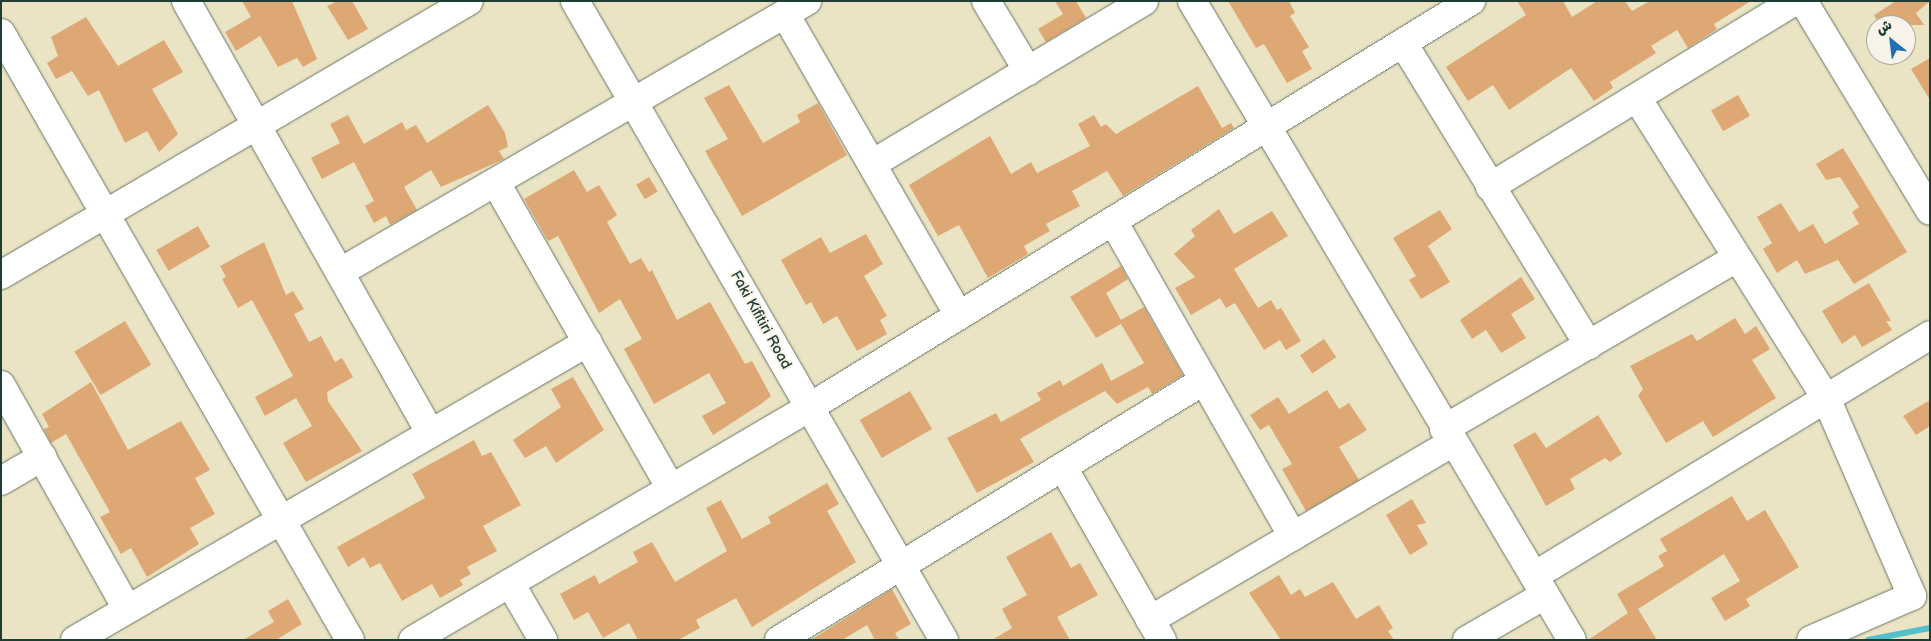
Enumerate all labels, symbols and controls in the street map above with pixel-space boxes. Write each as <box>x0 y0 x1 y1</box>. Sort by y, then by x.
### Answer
north arrow <box>1866 15 1916 65</box>
text: ش <box>1873 16 1895 38</box>
street label: Faki Kifitiri Road <box>727 268 795 372</box>

